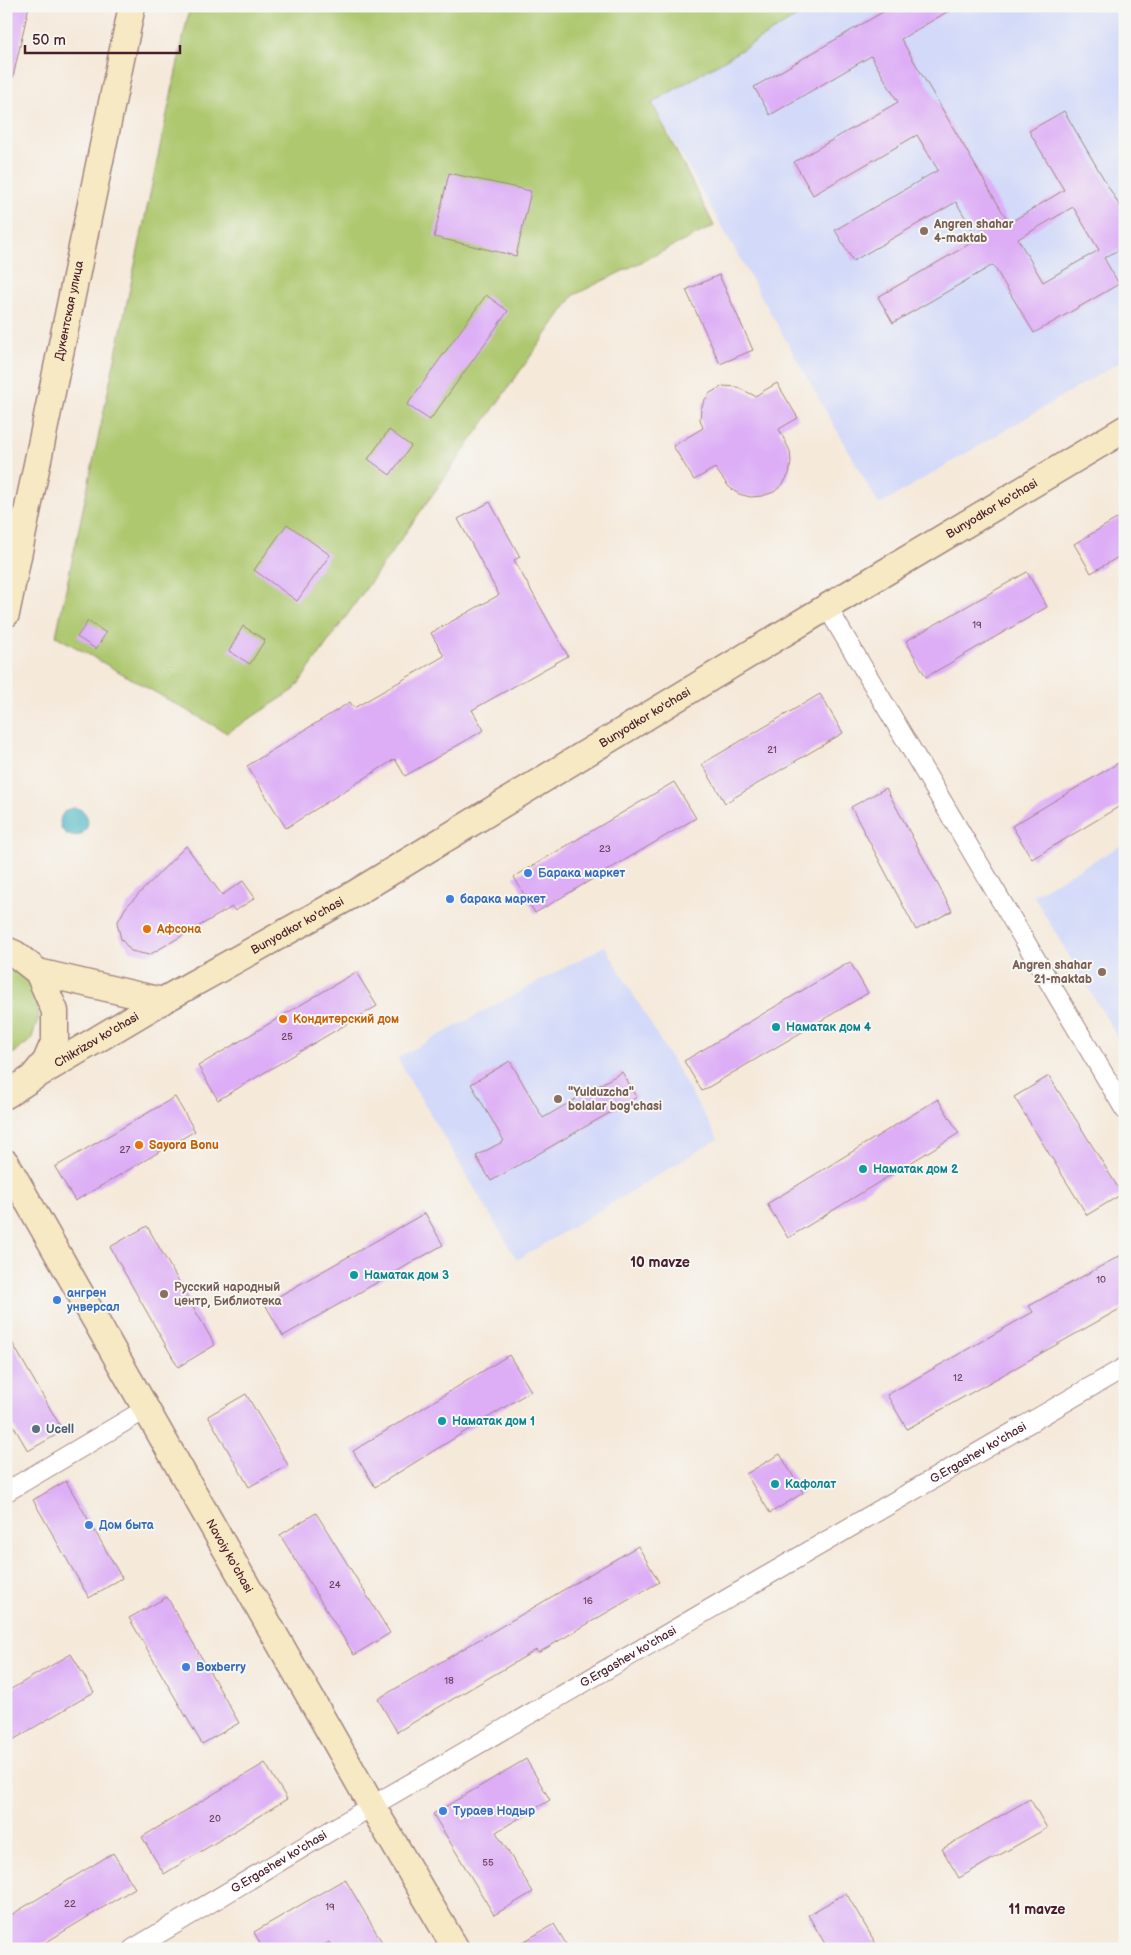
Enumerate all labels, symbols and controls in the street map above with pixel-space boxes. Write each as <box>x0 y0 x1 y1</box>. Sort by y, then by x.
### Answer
scale bar <box>25 22 180 54</box>
text: 50 m <box>32 31 66 50</box>
place label: Angren shahar 4-maktab <box>933 217 1014 246</box>
marker: Angren shahar 4-maktab <box>918 225 930 237</box>
street label: Дукентская улица <box>52 259 87 362</box>
street label: Bunyodkor ko'chasi <box>943 476 1041 542</box>
house number: 19 <box>972 619 982 631</box>
street label: Bunyodkor ko'chasi <box>597 684 694 751</box>
house number: 21 <box>767 744 777 756</box>
house number: 23 <box>599 843 611 855</box>
place label: Барака маркет <box>538 866 625 881</box>
marker: Барака маркет <box>522 867 534 879</box>
place label: барака маркет <box>460 892 546 907</box>
marker: барака маркет <box>444 893 456 905</box>
street label: Bunyodkor ko'chasi <box>248 894 347 958</box>
place label: Афсона <box>156 922 202 937</box>
marker: Афсона <box>141 923 153 935</box>
place label: Angren shahar 21-maktab <box>1011 958 1092 987</box>
marker: Angren shahar 21-maktab <box>1096 966 1108 978</box>
street label: Chikrizov ko'chasi <box>52 1009 142 1071</box>
place label: Кондитерский дом <box>293 1012 399 1027</box>
marker: Кондитерский дом <box>277 1013 289 1025</box>
place label: Наматак дом 4 <box>786 1020 871 1035</box>
marker: Наматак дом 4 <box>770 1021 782 1033</box>
house number: 25 <box>281 1031 293 1043</box>
place label: "Yulduzcha" bolalar bog'chasi <box>568 1085 662 1114</box>
marker: "Yulduzcha" bolalar bog'chasi <box>552 1093 564 1105</box>
place label: Sayora Bonu <box>149 1138 219 1153</box>
marker: Sayora Bonu <box>133 1139 145 1151</box>
house number: 27 <box>120 1144 130 1156</box>
place label: Наматак дом 2 <box>873 1162 959 1177</box>
marker: Наматак дом 2 <box>857 1163 869 1175</box>
district label: 10 mavze <box>630 1254 690 1271</box>
place label: Наматак дом 3 <box>364 1268 449 1283</box>
marker: Наматак дом 3 <box>348 1269 360 1281</box>
house number: 10 <box>1096 1274 1106 1286</box>
place label: Русский народный центр, Библиотека <box>174 1280 282 1309</box>
place label: ангрен унверсал <box>67 1286 120 1315</box>
marker: Русский народный центр, Библиотека <box>158 1288 170 1300</box>
marker: ангрен унверсал <box>51 1294 63 1306</box>
house number: 12 <box>953 1372 963 1384</box>
place label: Наматак дом 1 <box>452 1414 535 1429</box>
marker: Наматак дом 1 <box>436 1415 448 1427</box>
street label: G.Ergashev ko'chasi <box>927 1419 1029 1487</box>
place label: Ucell <box>46 1422 74 1437</box>
marker: Ucell <box>30 1423 42 1435</box>
place label: Кафолат <box>785 1477 836 1492</box>
marker: Кафолат <box>769 1478 781 1490</box>
street label: Navoiy ko'chasi <box>202 1517 256 1596</box>
place label: Дом быта <box>99 1518 155 1533</box>
marker: Дом быта <box>83 1519 95 1531</box>
house number: 24 <box>329 1579 341 1591</box>
house number: 16 <box>583 1595 593 1607</box>
street label: G.Ergashev ko'chasi <box>577 1623 679 1691</box>
place label: Boxberry <box>196 1660 246 1675</box>
marker: Boxberry <box>180 1661 192 1673</box>
house number: 18 <box>444 1675 454 1687</box>
place label: Тураев Нодыр <box>453 1804 535 1819</box>
marker: Тураев Нодыр <box>437 1805 449 1817</box>
house number: 20 <box>209 1813 221 1825</box>
street label: G.Ergashev ko'chasi <box>228 1828 330 1897</box>
house number: 55 <box>482 1857 494 1869</box>
house number: 22 <box>64 1898 76 1910</box>
house number: 19 <box>325 1901 335 1913</box>
district label: 11 mavze <box>1009 1901 1065 1918</box>

